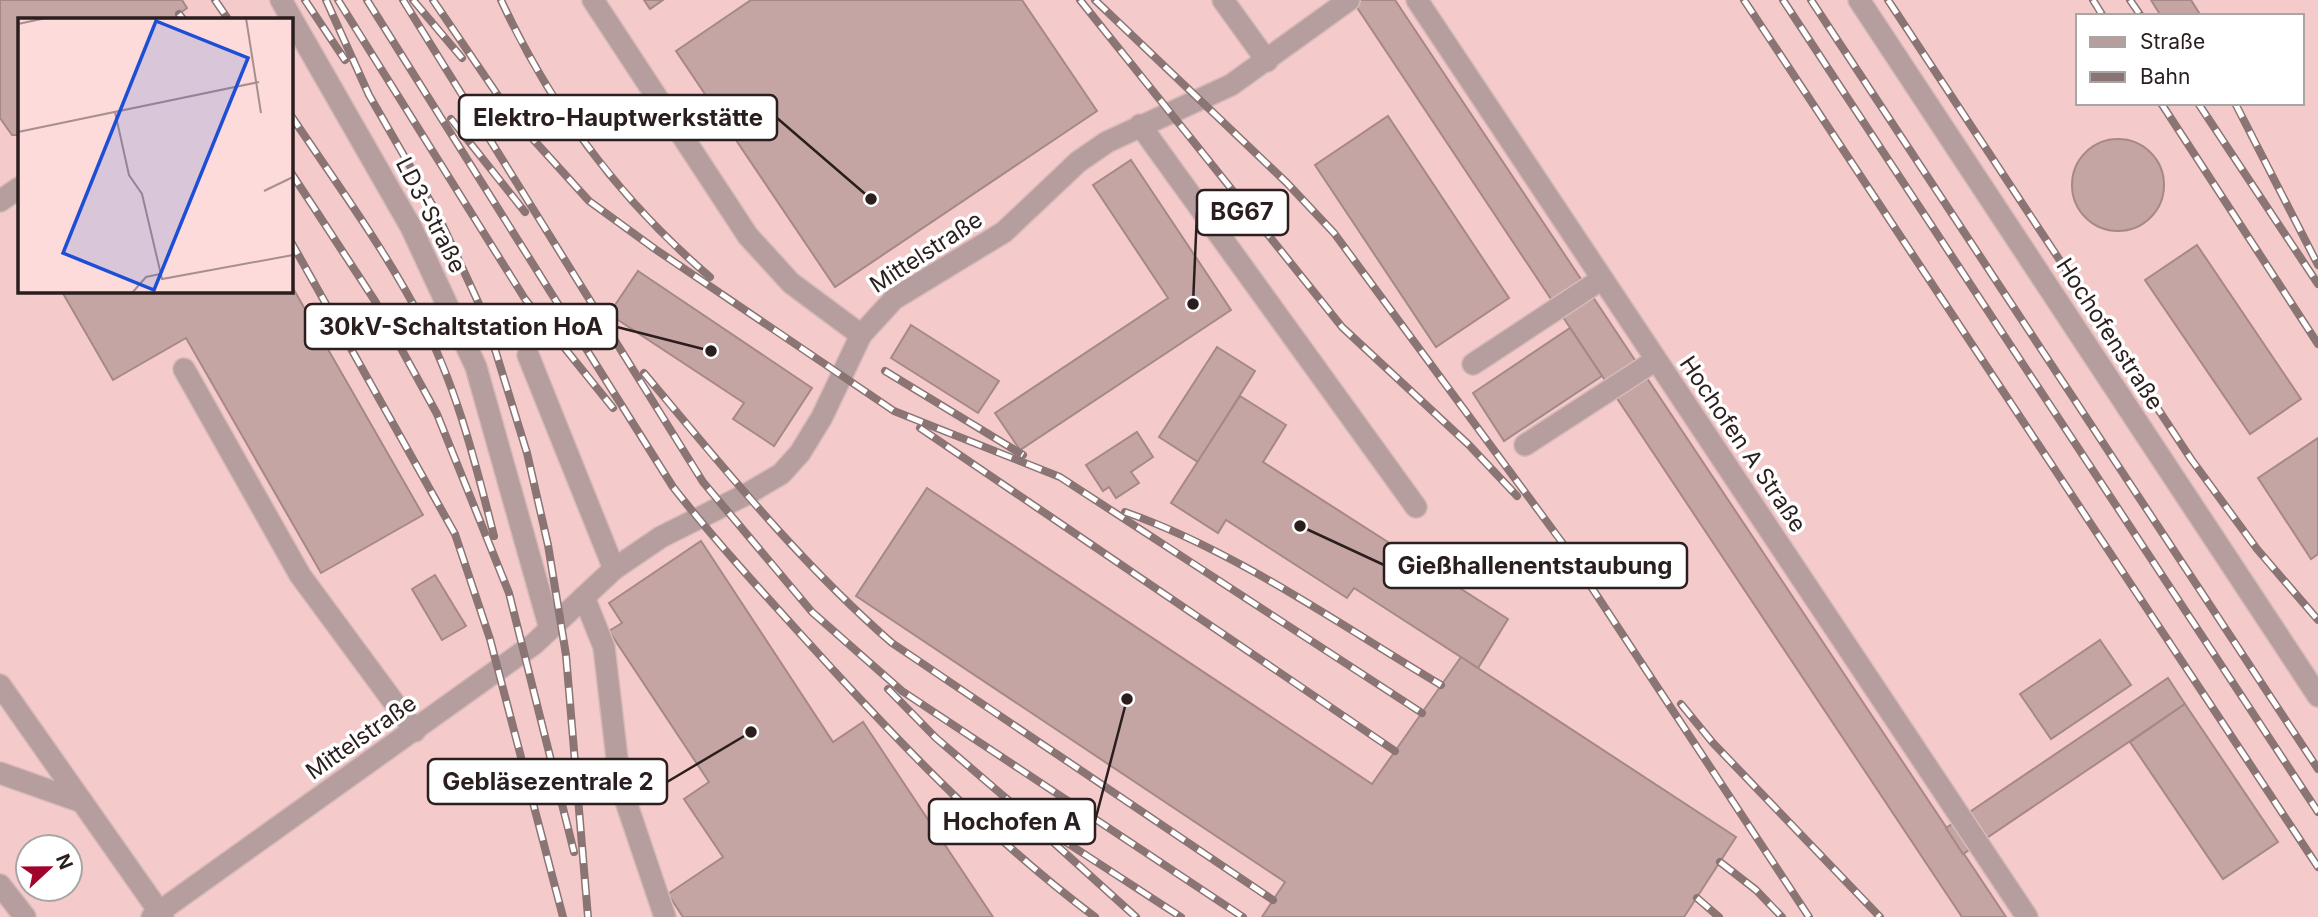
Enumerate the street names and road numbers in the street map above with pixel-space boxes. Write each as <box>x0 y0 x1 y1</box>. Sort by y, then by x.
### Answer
street label: LD3-Straße <box>390 153 472 277</box>
street label: Mittelstraße <box>865 205 987 299</box>
street label: Hochofenstraße <box>2051 253 2169 415</box>
street label: Hochofen A Straße <box>1674 351 1812 537</box>
street label: Mittelstraße <box>300 689 422 785</box>

